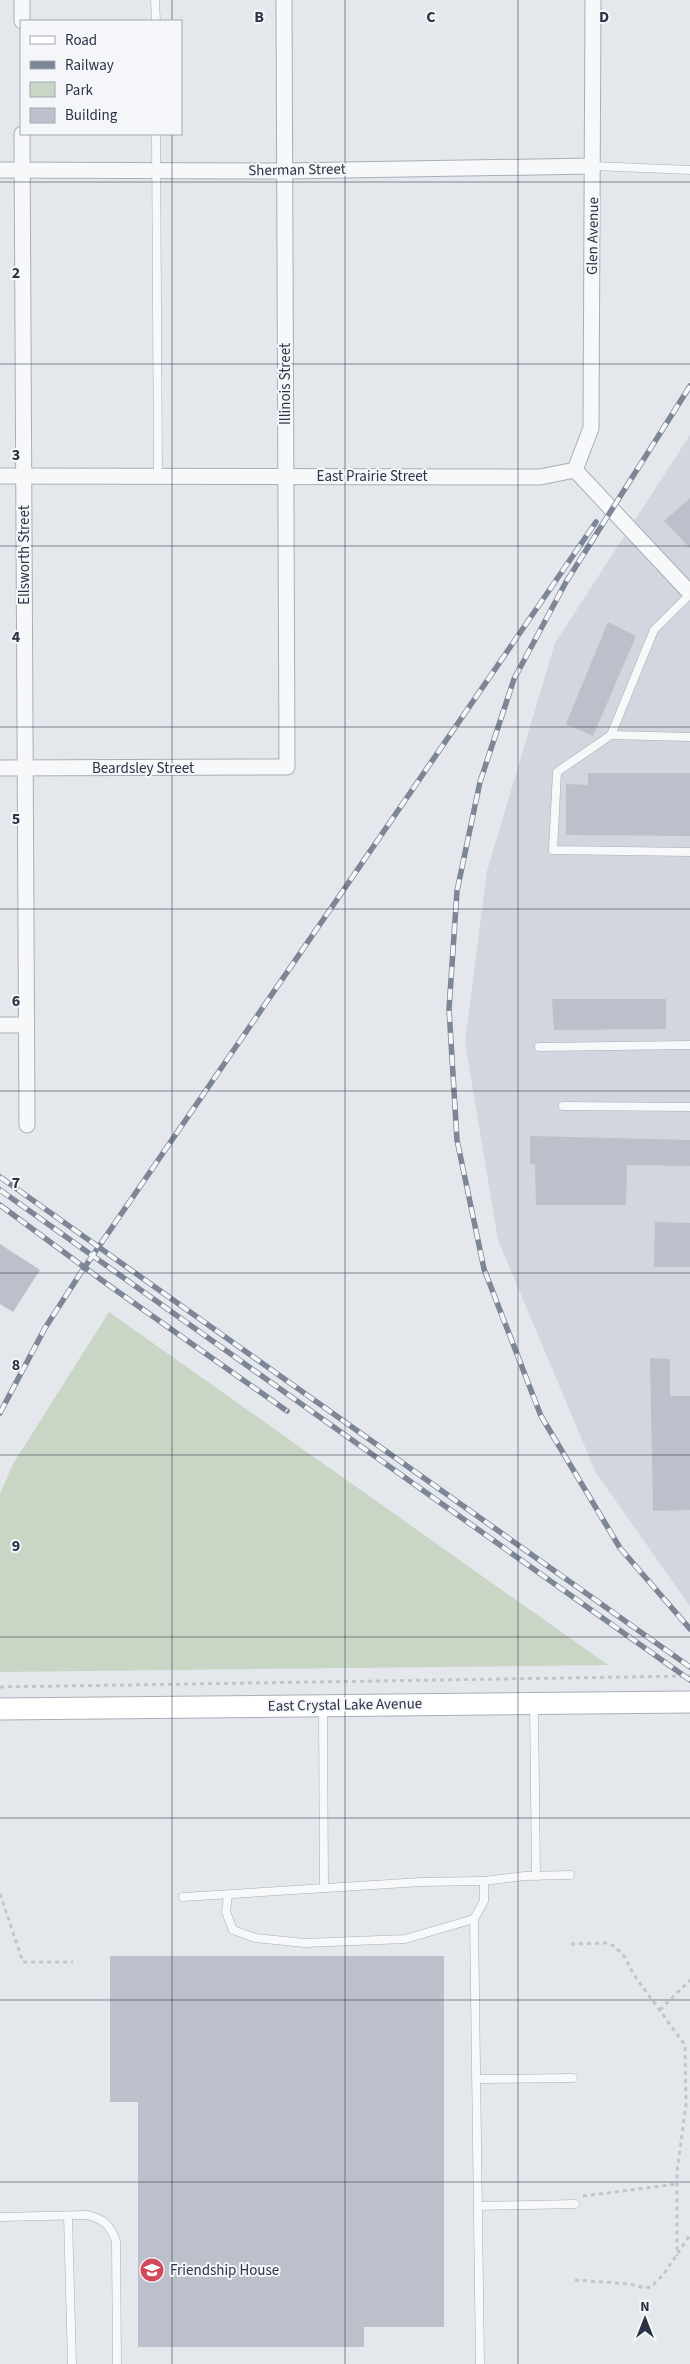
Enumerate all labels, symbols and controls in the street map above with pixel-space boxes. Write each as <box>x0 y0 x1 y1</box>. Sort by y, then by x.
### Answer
text: B <box>254 6 264 28</box>
text: C <box>426 6 436 28</box>
text: D <box>599 6 609 28</box>
legend <box>20 20 182 135</box>
text: Road <box>65 30 97 51</box>
text: Railway <box>65 55 114 76</box>
text: Park <box>65 80 94 101</box>
text: Building <box>65 105 118 126</box>
street label: Sherman Street <box>248 159 346 181</box>
street label: Glen Avenue <box>582 197 604 275</box>
text: 2 <box>12 262 20 284</box>
street label: Illinois Street <box>275 343 296 425</box>
text: 3 <box>12 444 20 466</box>
street label: East Prairie Street <box>316 466 428 487</box>
street label: Ellsworth Street <box>14 505 35 605</box>
text: 4 <box>12 626 21 648</box>
street label: Beardsley Street <box>92 758 194 779</box>
text: 5 <box>12 808 20 830</box>
text: 6 <box>12 990 20 1012</box>
text: 7 <box>12 1172 20 1194</box>
text: 8 <box>12 1354 20 1376</box>
text: 9 <box>12 1535 20 1557</box>
street label: East Crystal Lake Avenue <box>268 1693 422 1717</box>
school or university icon: Friendship House <box>139 2257 165 2283</box>
place label: Friendship House <box>170 2260 279 2281</box>
north arrow <box>620 2294 670 2344</box>
text: N <box>640 2297 650 2317</box>

